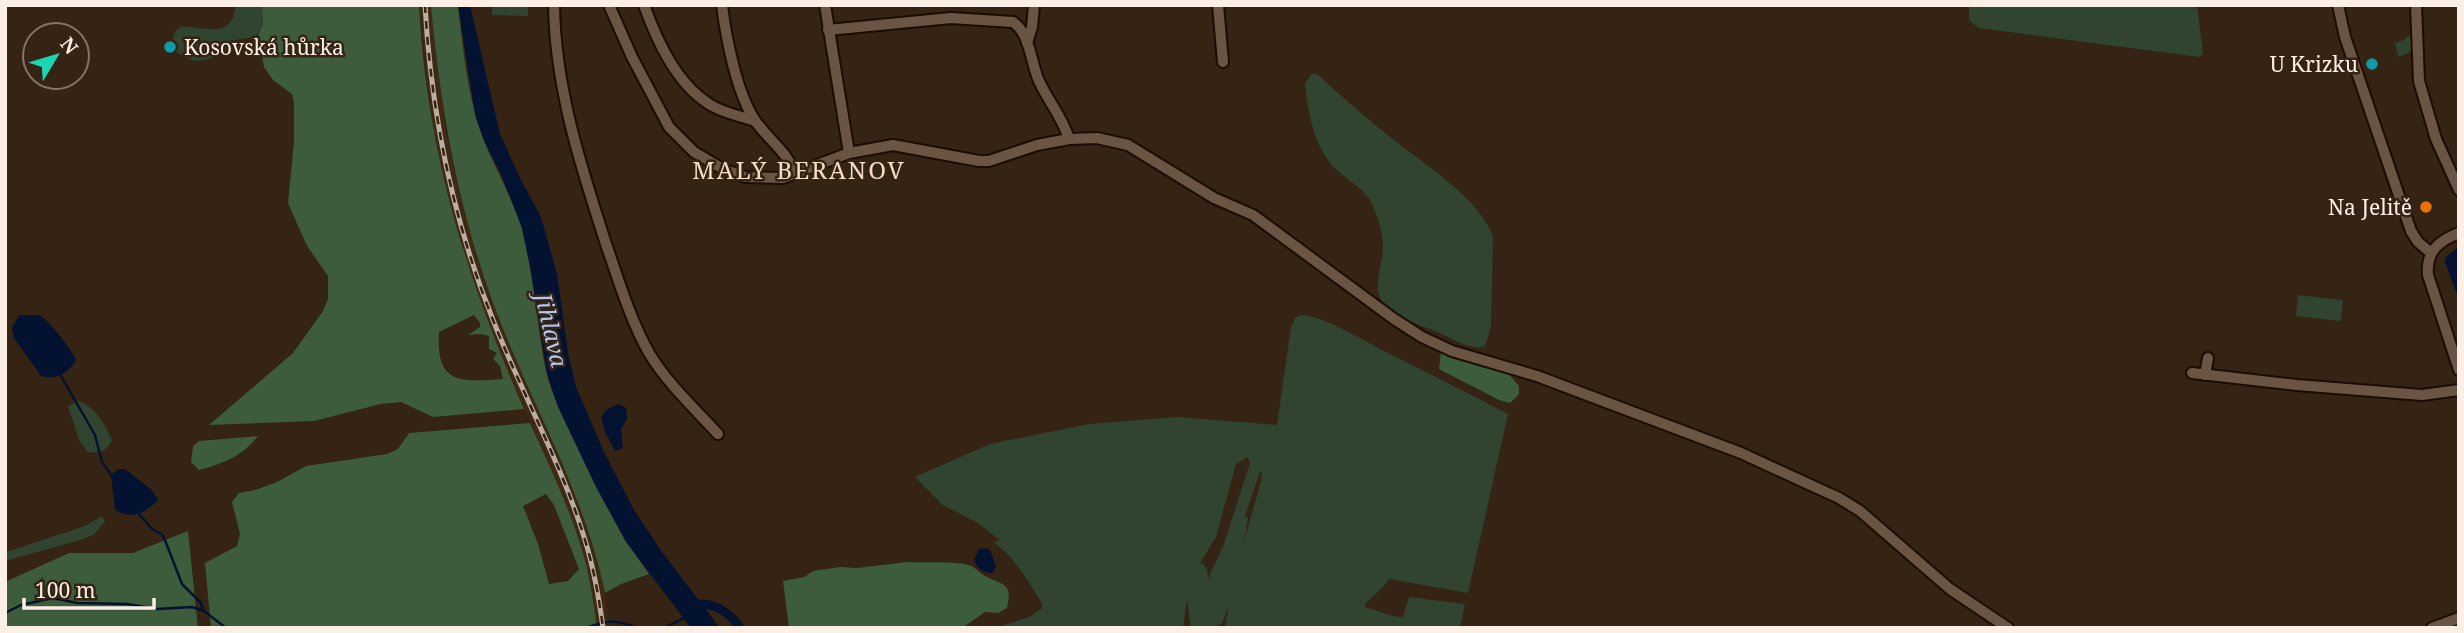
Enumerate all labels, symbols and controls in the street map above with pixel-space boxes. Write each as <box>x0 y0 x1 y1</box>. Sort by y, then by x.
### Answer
north arrow <box>21 21 91 91</box>
text: N <box>55 32 84 59</box>
place label: Kosovská hůrka <box>184 33 344 61</box>
marker: Kosovská hůrka <box>162 39 178 55</box>
place label: U Krizku <box>2270 50 2358 78</box>
marker: U Krizku <box>2364 56 2380 72</box>
district label: MALÝ BERANOV <box>692 153 906 186</box>
place label: Na Jelitě <box>2328 193 2412 221</box>
marker: Na Jelitě <box>2418 199 2434 215</box>
water label: Jihlava <box>527 286 576 371</box>
scale bar <box>24 566 154 610</box>
text: 100 m <box>35 576 96 604</box>

